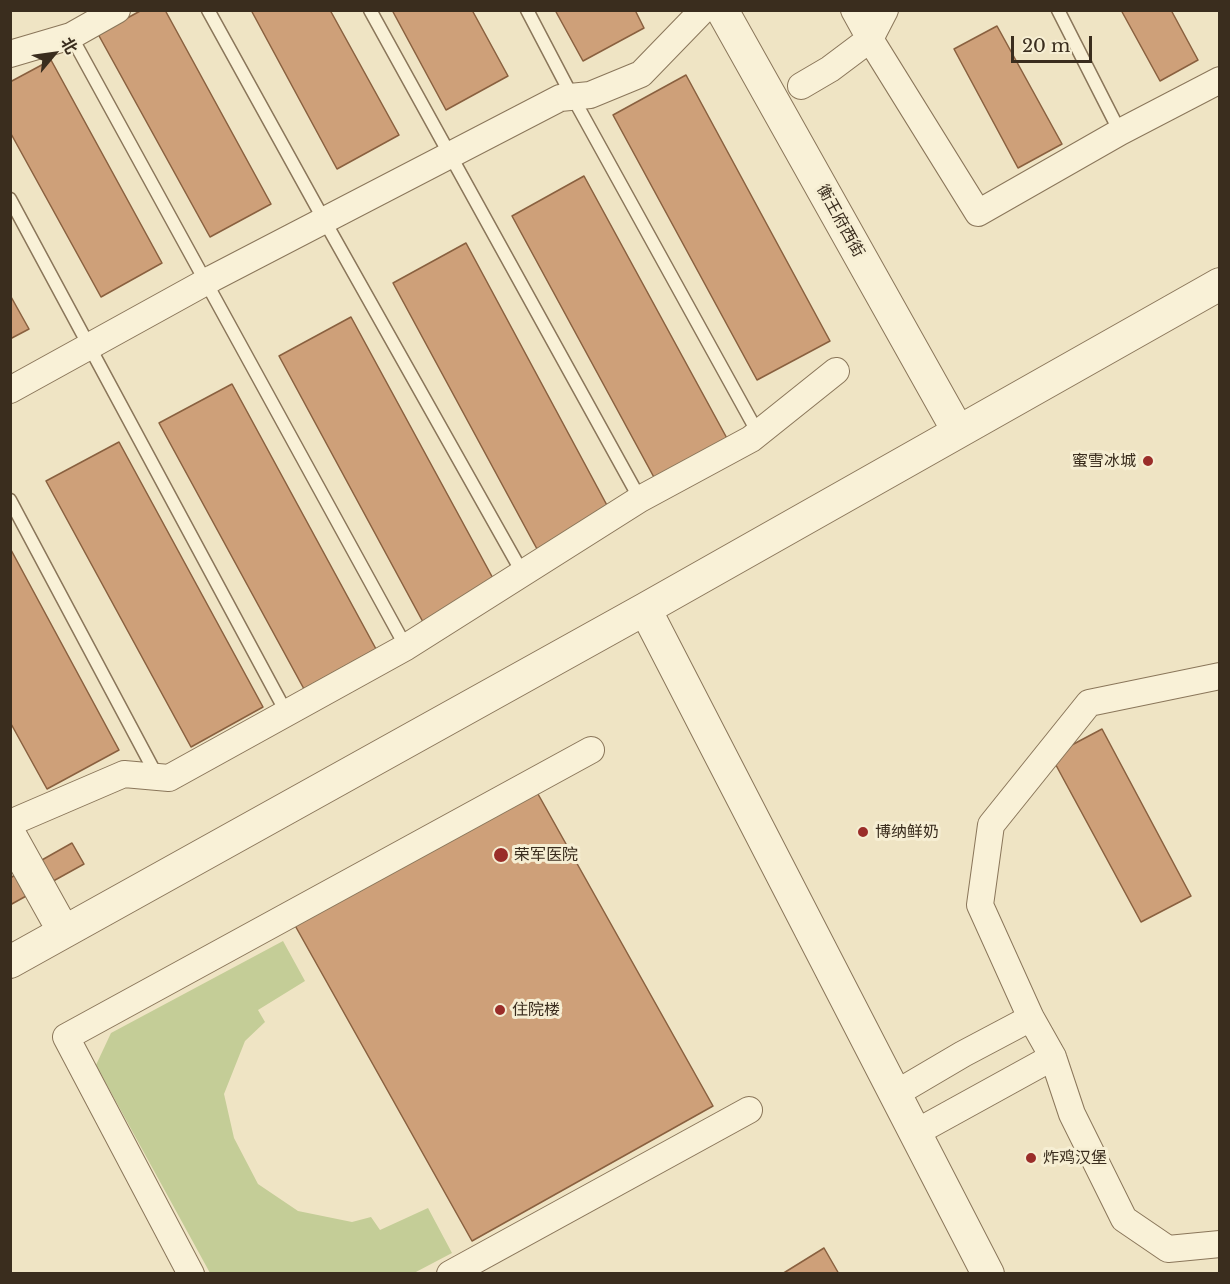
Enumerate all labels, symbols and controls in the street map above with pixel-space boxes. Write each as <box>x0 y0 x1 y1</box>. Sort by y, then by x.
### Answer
north arrow <box>24 24 84 84</box>
scale bar <box>1014 24 1095 62</box>
text: 北 <box>57 33 82 57</box>
text: 20 m <box>1022 35 1070 57</box>
street label: 衡王府西街 <box>812 181 868 261</box>
place label: 蜜雪冰城 <box>1072 451 1136 471</box>
marker: 蜜雪冰城 <box>1141 454 1155 468</box>
place label: 博纳鲜奶 <box>875 822 939 842</box>
marker: 博纳鲜奶 <box>856 825 870 839</box>
place label: 荣军医院 <box>514 845 578 865</box>
marker: 荣军医院 <box>492 846 510 864</box>
place label: 住院楼 <box>512 1000 560 1020</box>
marker: 住院楼 <box>493 1003 507 1017</box>
place label: 炸鸡汉堡 <box>1043 1148 1107 1168</box>
marker: 炸鸡汉堡 <box>1024 1151 1038 1165</box>

